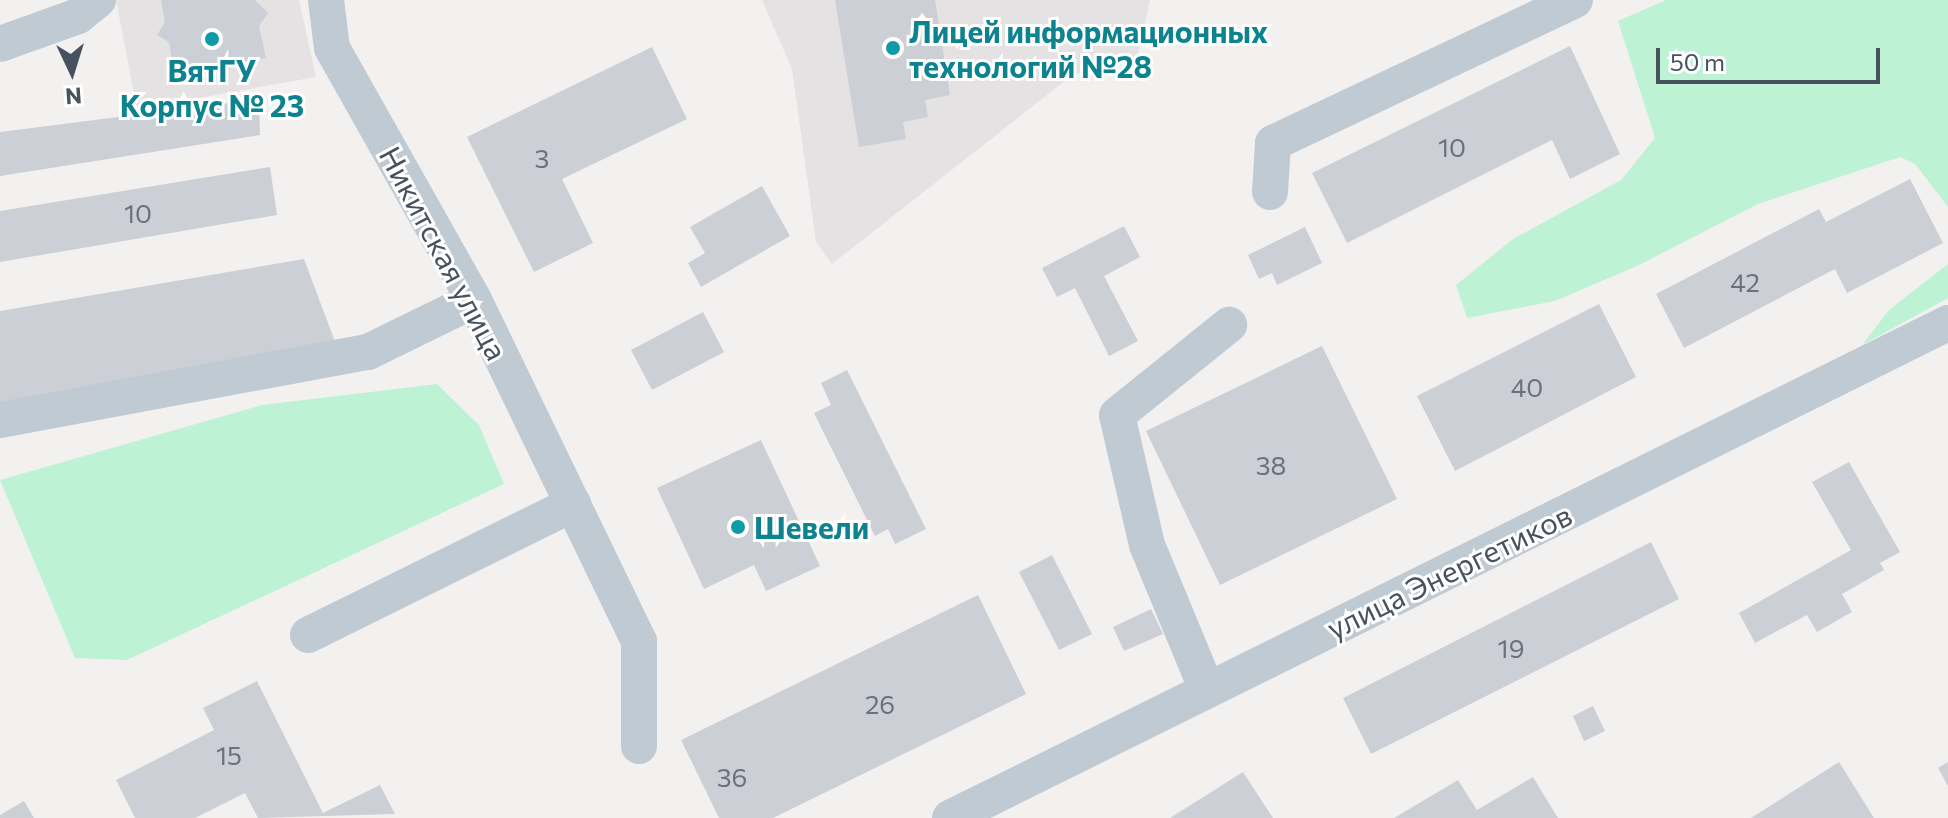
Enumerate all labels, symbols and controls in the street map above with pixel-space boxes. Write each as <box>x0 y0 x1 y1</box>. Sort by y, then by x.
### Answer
place label: Лицей информационных технологий №28 <box>909 13 1268 84</box>
marker: ВятГУ Корпус № 23 <box>203 30 221 48</box>
north arrow <box>32 32 112 112</box>
scale bar <box>1660 32 1884 82</box>
marker: Лицей информационных технологий №28 <box>884 39 902 57</box>
text: 50 m <box>1670 47 1725 76</box>
place label: ВятГУ Корпус № 23 <box>120 52 304 122</box>
text: N <box>65 82 83 110</box>
house number: 10 <box>1438 131 1466 163</box>
street label: Никитская улица <box>373 140 515 366</box>
house number: 3 <box>535 142 549 174</box>
house number: 10 <box>124 197 152 229</box>
house number: 42 <box>1730 266 1760 298</box>
house number: 40 <box>1511 371 1543 403</box>
house number: 38 <box>1256 449 1286 481</box>
street label: улица Энергетиков <box>1321 496 1577 646</box>
place label: Шевели <box>754 509 869 545</box>
marker: Шевели <box>729 518 747 536</box>
house number: 19 <box>1498 632 1524 664</box>
house number: 26 <box>865 688 895 720</box>
house number: 15 <box>216 739 242 771</box>
house number: 36 <box>717 761 747 793</box>

